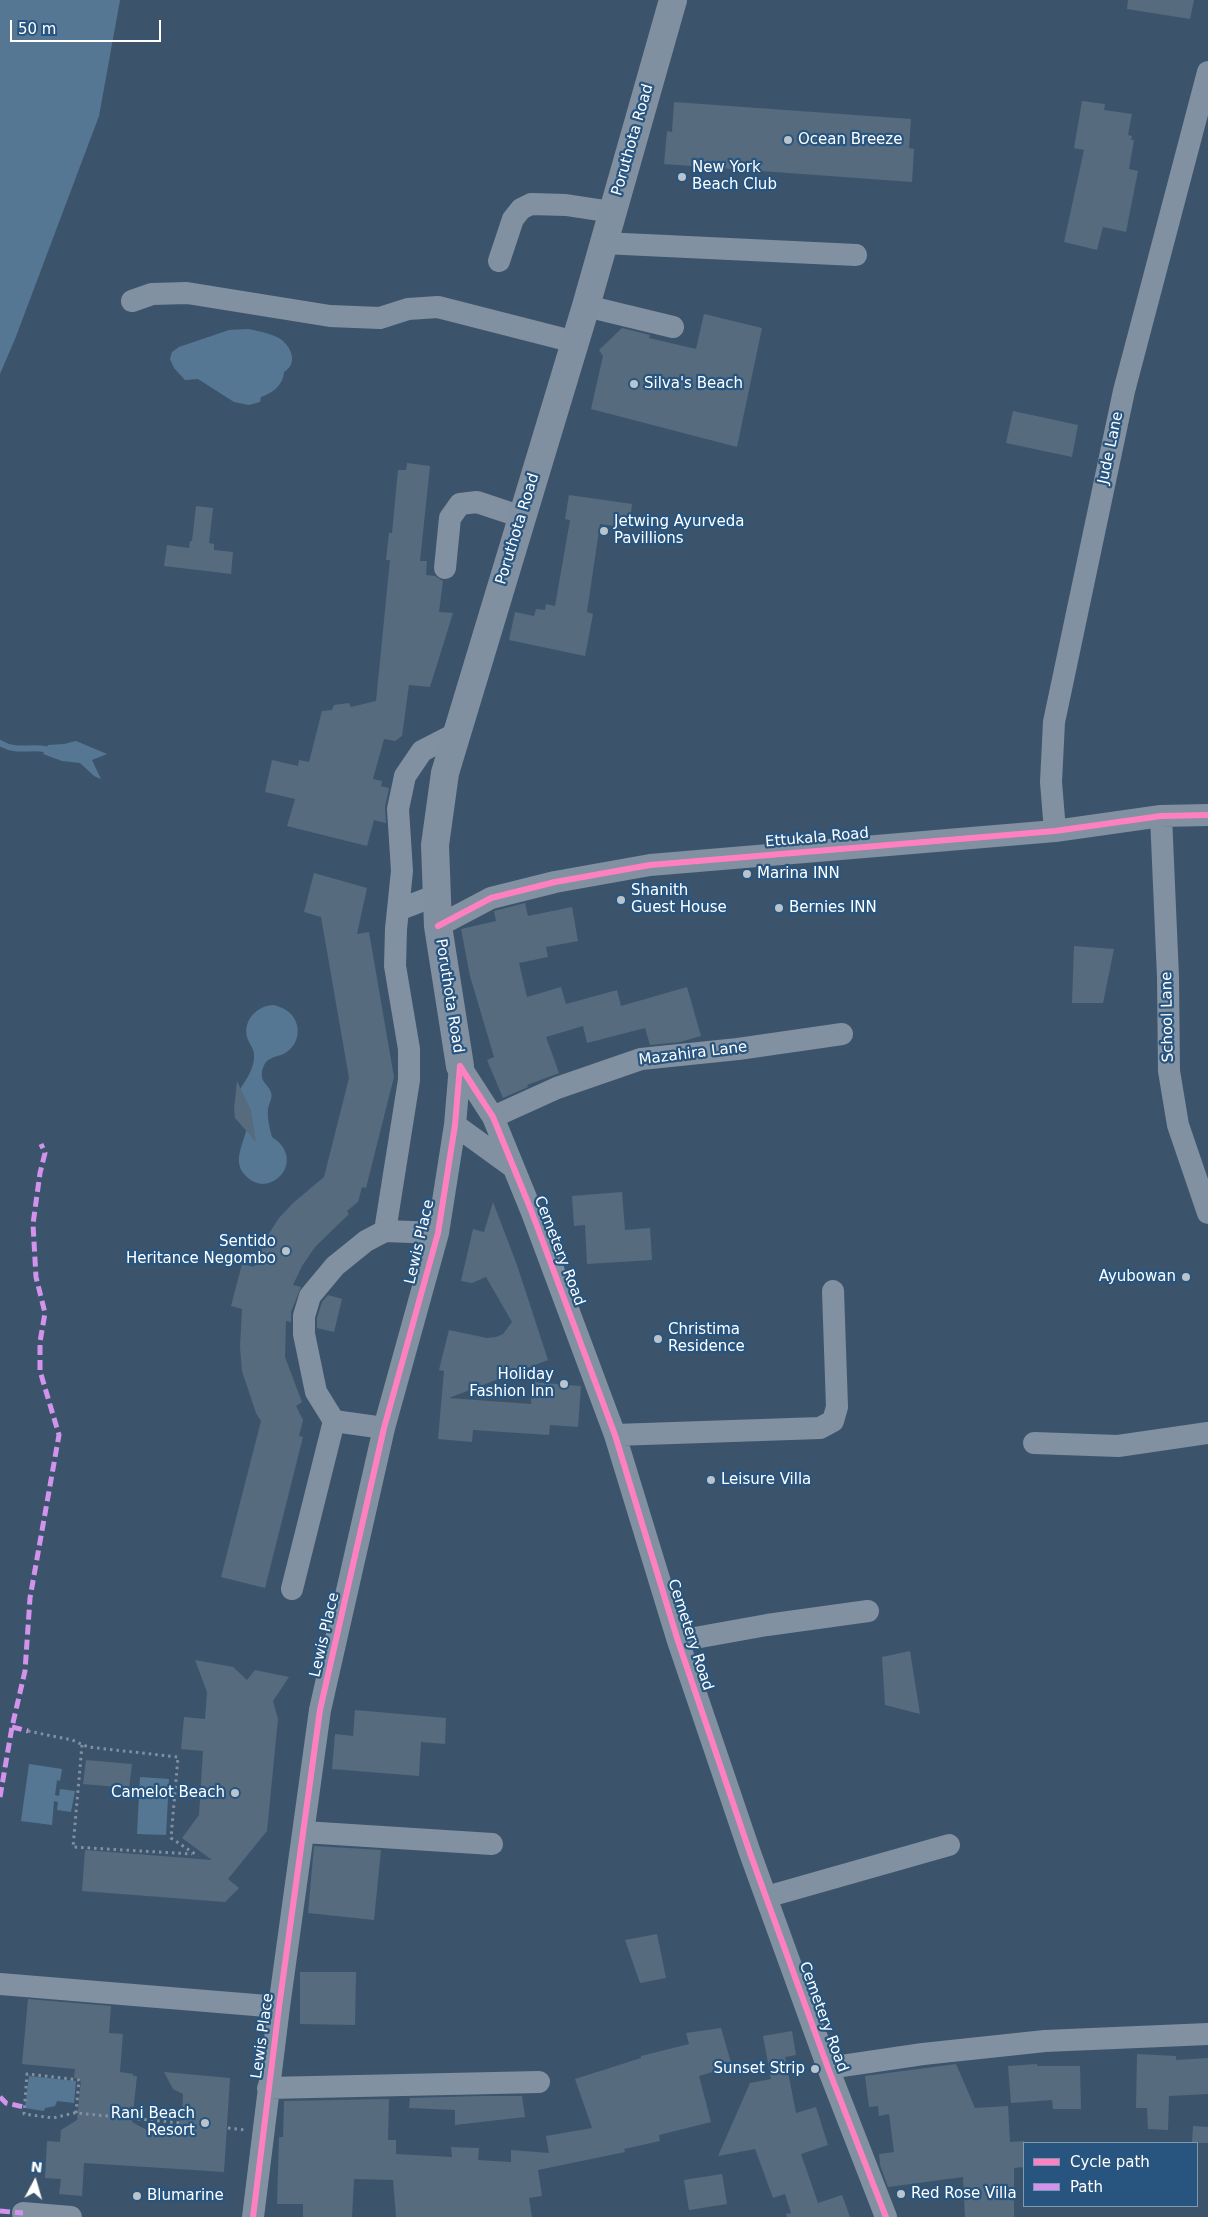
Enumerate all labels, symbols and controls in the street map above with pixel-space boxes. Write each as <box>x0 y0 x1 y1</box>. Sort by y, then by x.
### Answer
scale bar <box>12 10 164 42</box>
text: 50 m <box>18 20 56 38</box>
street label: Poruthota Road <box>608 82 658 198</box>
place label: Ocean Breeze <box>798 131 902 149</box>
marker: Ocean Breeze <box>782 134 794 146</box>
place label: New York Beach Club <box>692 159 777 194</box>
marker: New York Beach Club <box>676 171 688 183</box>
place label: Silva's Beach <box>644 375 743 393</box>
marker: Silva's Beach <box>628 378 640 390</box>
street label: Jude Lane <box>1095 410 1127 486</box>
street label: Poruthota Road <box>493 471 543 587</box>
place label: Jetwing Ayurveda Pavillions <box>614 513 744 548</box>
marker: Jetwing Ayurveda Pavillions <box>598 525 610 537</box>
street label: Ettukala Road <box>764 824 870 852</box>
place label: Marina INN <box>757 865 840 883</box>
marker: Marina INN <box>741 868 753 880</box>
place label: Shanith Guest House <box>631 882 727 917</box>
marker: Shanith Guest House <box>615 894 627 906</box>
place label: Bernies INN <box>789 899 877 917</box>
marker: Bernies INN <box>773 902 785 914</box>
street label: Poruthota Road <box>431 938 467 1054</box>
street label: School Lane <box>1158 971 1178 1063</box>
street label: Mazahira Lane <box>638 1038 748 1070</box>
street label: Cemetery Road <box>530 1194 588 1308</box>
street label: Lewis Place <box>402 1198 438 1286</box>
place label: Sentido Heritance Negombo <box>126 1233 276 1268</box>
marker: Sentido Heritance Negombo <box>280 1245 292 1257</box>
place label: Ayubowan <box>1099 1268 1176 1286</box>
marker: Ayubowan <box>1180 1271 1192 1283</box>
place label: Christima Residence <box>668 1321 745 1356</box>
marker: Christima Residence <box>652 1333 664 1345</box>
place label: Holiday Fashion Inn <box>469 1366 554 1401</box>
marker: Holiday Fashion Inn <box>558 1378 570 1390</box>
place label: Leisure Villa <box>721 1471 811 1489</box>
marker: Leisure Villa <box>705 1474 717 1486</box>
street label: Cemetery Road <box>664 1577 716 1693</box>
street label: Lewis Place <box>307 1591 343 1679</box>
place label: Camelot Beach <box>111 1784 225 1802</box>
marker: Camelot Beach <box>229 1787 241 1799</box>
street label: Cemetery Road <box>795 1959 851 2075</box>
street label: Lewis Place <box>248 1992 278 2080</box>
place label: Sunset Strip <box>714 2060 805 2078</box>
marker: Sunset Strip <box>809 2063 821 2075</box>
place label: Rani Beach Resort <box>111 2105 195 2140</box>
marker: Rani Beach Resort <box>199 2117 211 2129</box>
legend <box>1023 2142 1198 2207</box>
text: Cycle path <box>1070 2153 1150 2171</box>
north arrow <box>10 2157 60 2207</box>
text: N <box>30 2159 43 2176</box>
text: Path <box>1070 2178 1103 2196</box>
place label: Red Rose Villa <box>911 2185 1017 2203</box>
place label: Blumarine <box>147 2187 224 2205</box>
marker: Red Rose Villa <box>895 2188 907 2200</box>
marker: Blumarine <box>131 2190 143 2202</box>

